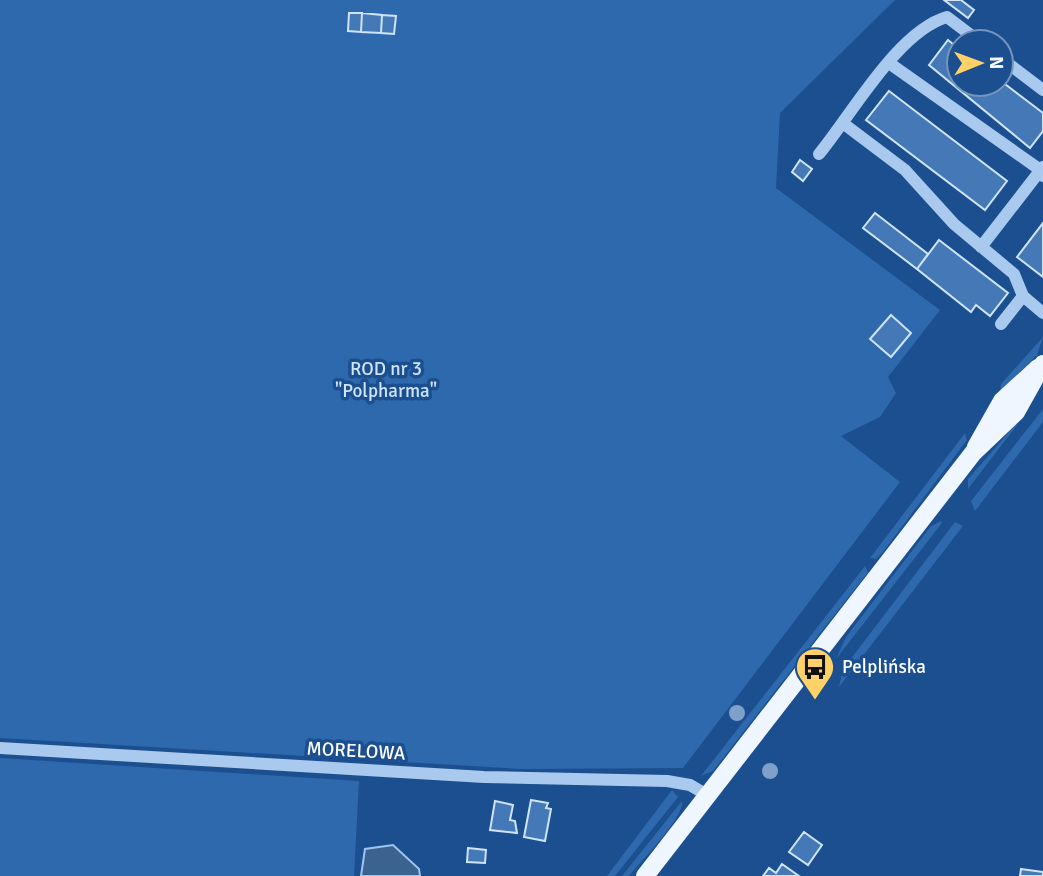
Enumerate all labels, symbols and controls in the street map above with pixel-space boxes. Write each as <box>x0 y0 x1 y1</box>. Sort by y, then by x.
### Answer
north arrow <box>945 28 1015 98</box>
text: N <box>984 56 1008 70</box>
park label: ROD nr 3 "Polpharma" <box>335 357 437 403</box>
bus stop icon: Pelplińska <box>794 646 836 701</box>
place label: Pelplińska <box>842 655 926 679</box>
street label: MORELOWA <box>306 736 406 766</box>

